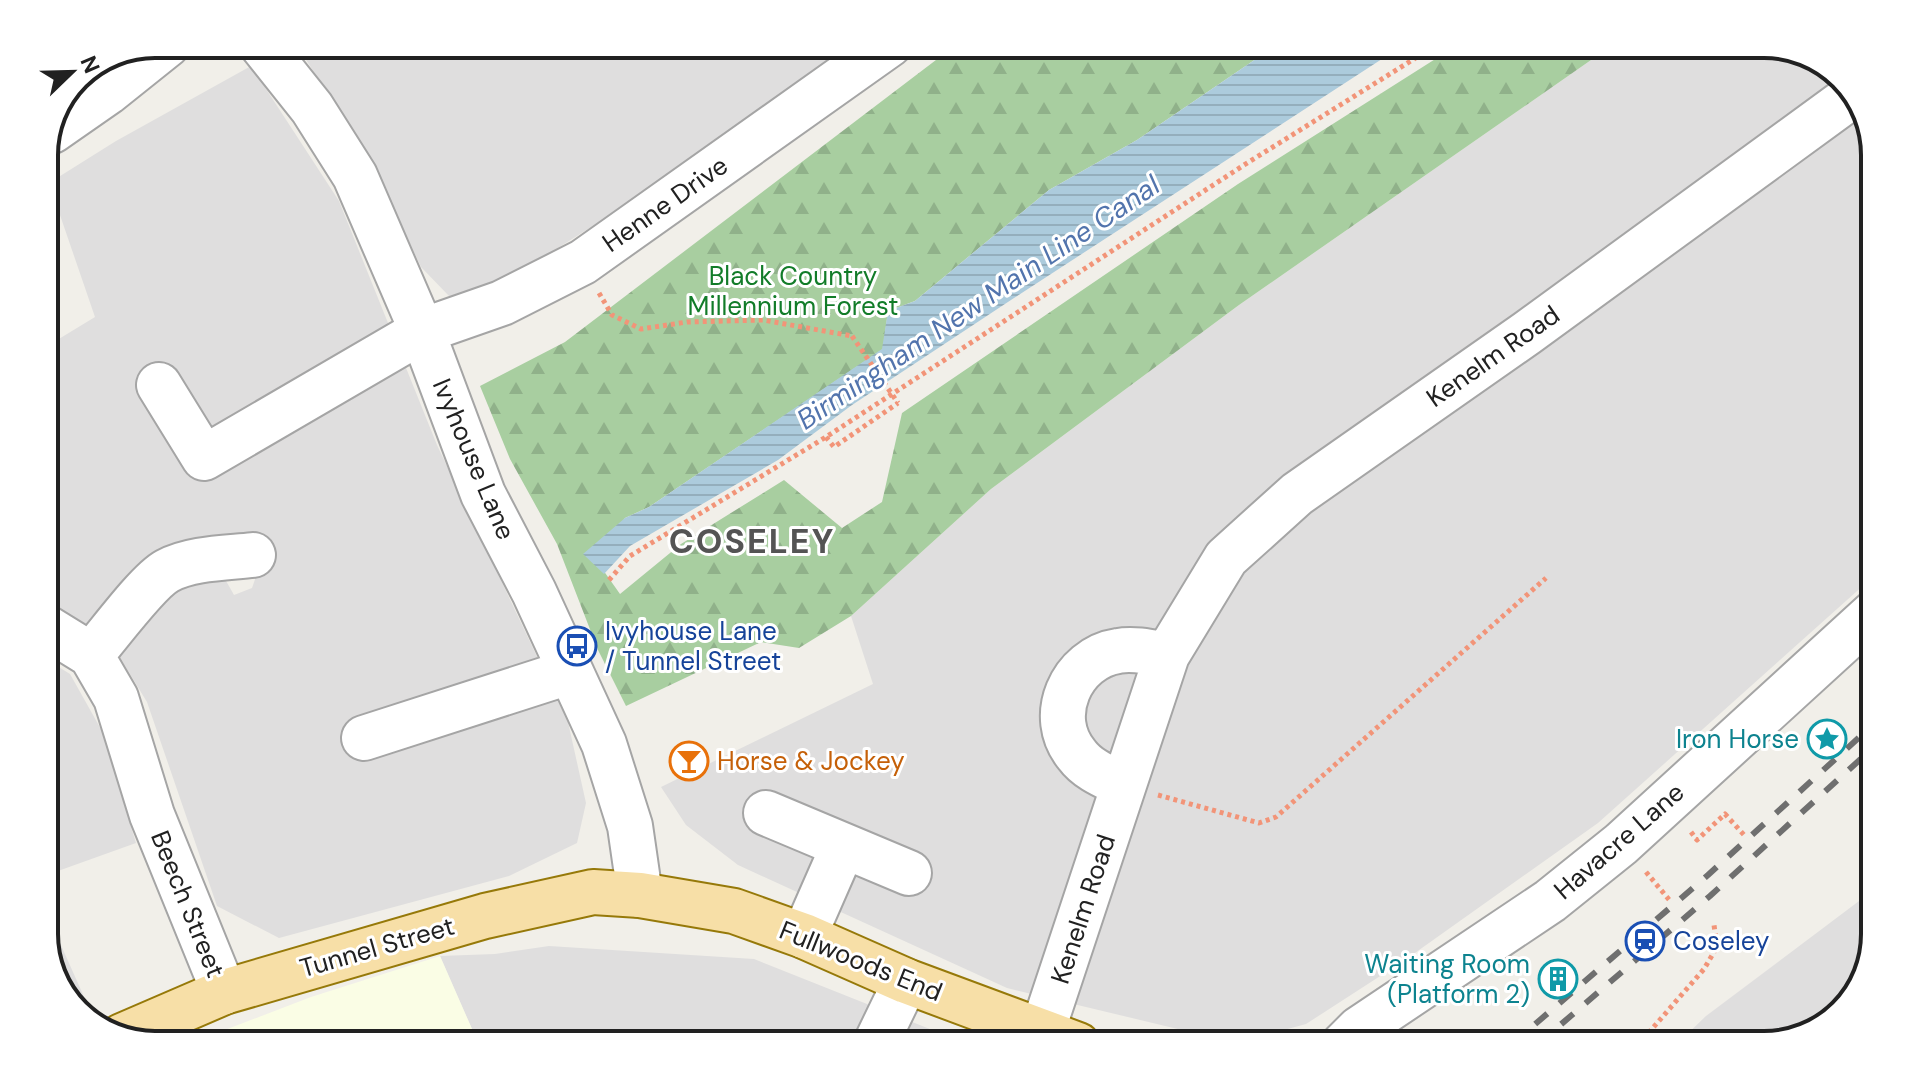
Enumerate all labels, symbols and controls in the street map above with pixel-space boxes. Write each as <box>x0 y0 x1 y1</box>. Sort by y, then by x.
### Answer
north arrow <box>32 32 112 112</box>
text: N <box>73 51 106 77</box>
street label: Henne Drive <box>596 148 734 260</box>
water label: Birmingham New Main Line Canal <box>790 166 1167 438</box>
park label: Black Country Millennium Forest <box>688 259 898 323</box>
street label: Kenelm Road <box>1420 298 1566 414</box>
street label: Ivyhouse Lane <box>425 373 523 545</box>
district label: COSELEY <box>669 519 835 564</box>
place label: Ivyhouse Lane / Tunnel Street <box>605 614 781 678</box>
bus stop icon: Ivyhouse Lane / Tunnel Street <box>556 625 598 667</box>
place icon: Iron Horse <box>1806 718 1848 760</box>
place label: Iron Horse <box>1676 722 1799 756</box>
bar icon: Horse & Jockey <box>668 740 710 782</box>
place label: Horse & Jockey <box>717 744 905 778</box>
street label: Havacre Lane <box>1547 775 1691 907</box>
street label: Beech Street <box>143 825 233 983</box>
street label: Kenelm Road <box>1043 830 1123 988</box>
street label: Tunnel Street <box>296 909 458 985</box>
street label: Fullwoods End <box>775 913 947 1009</box>
station icon: Coseley <box>1624 920 1666 962</box>
place label: Coseley <box>1673 924 1769 958</box>
place label: Waiting Room (Platform 2) <box>1364 947 1530 1011</box>
building icon: Waiting Room (Platform 2) <box>1537 958 1579 1000</box>

